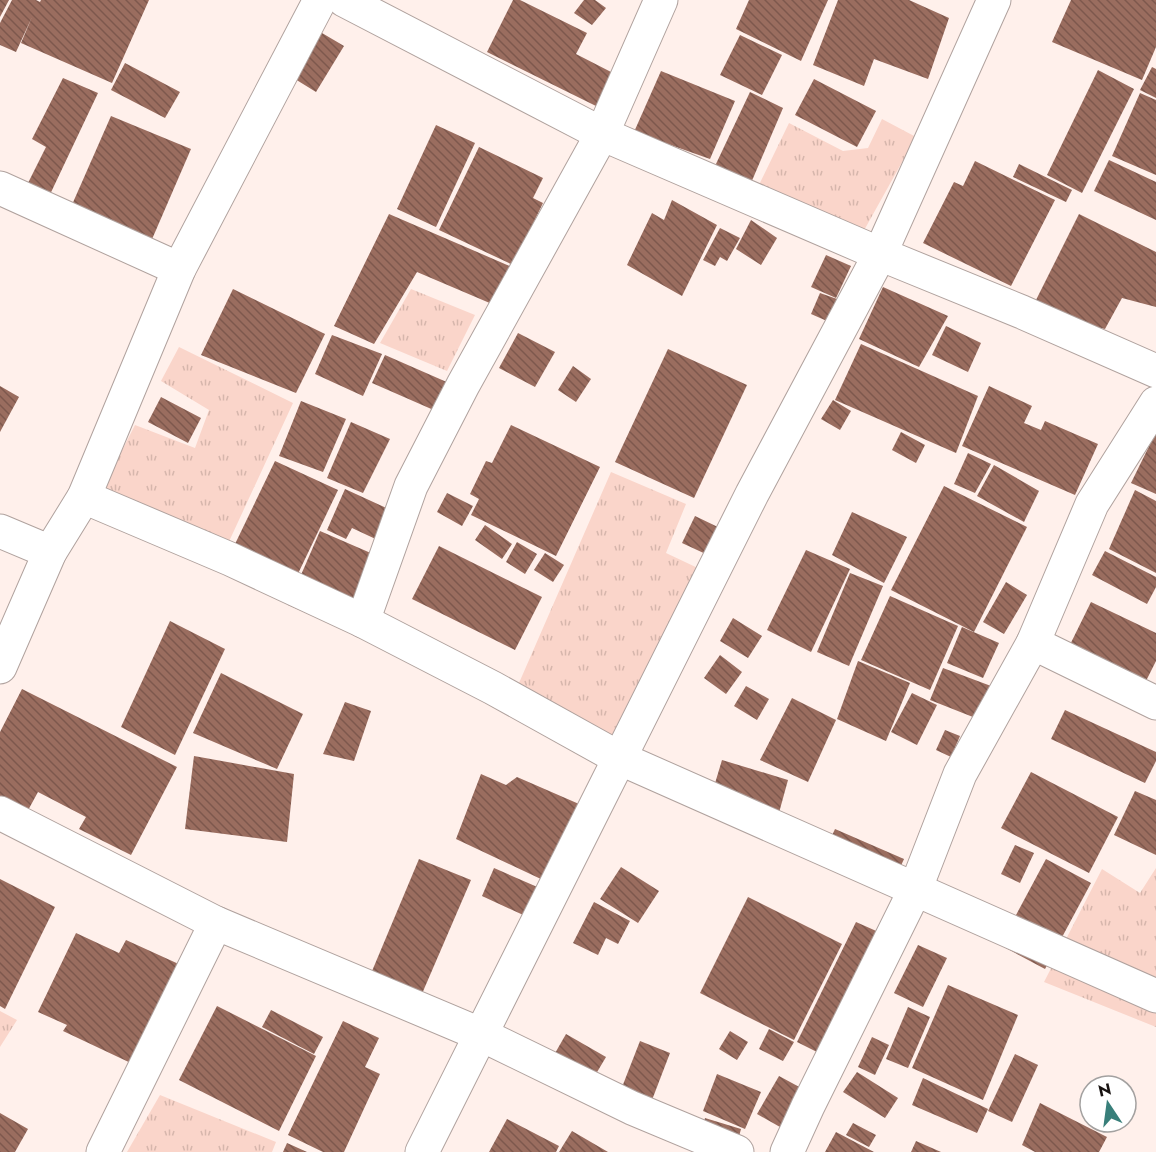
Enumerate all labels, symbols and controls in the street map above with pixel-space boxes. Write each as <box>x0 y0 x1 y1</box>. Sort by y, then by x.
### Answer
north arrow <box>1078 1074 1138 1134</box>
text: N <box>1096 1077 1114 1103</box>

